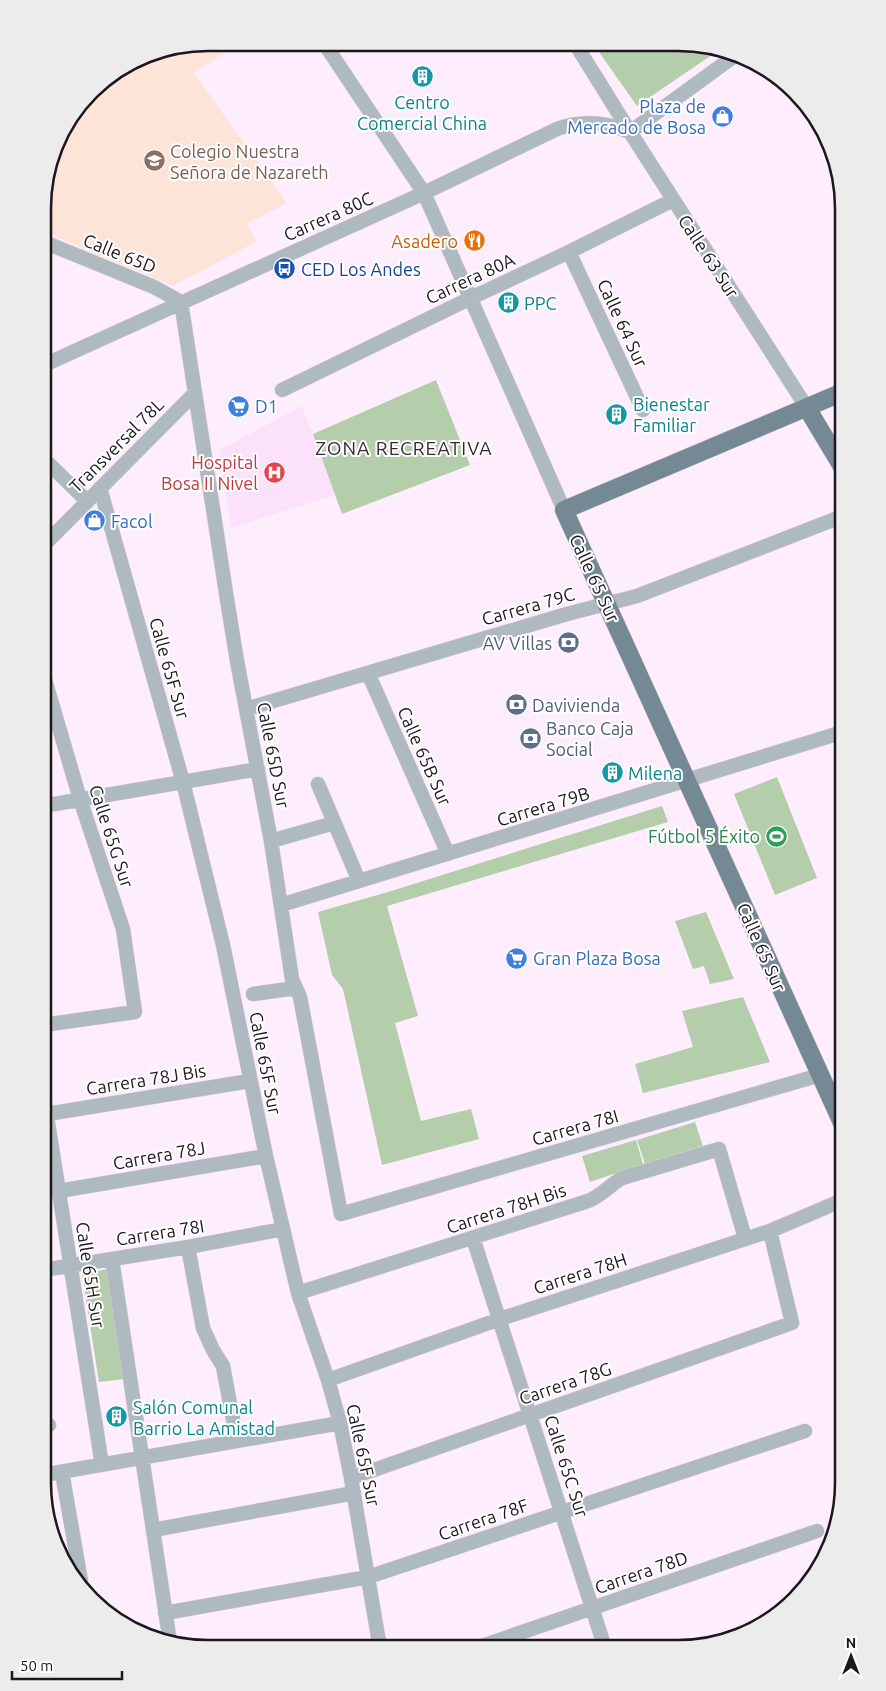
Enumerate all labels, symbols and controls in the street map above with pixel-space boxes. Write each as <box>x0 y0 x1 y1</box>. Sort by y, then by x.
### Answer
building icon: Centro Comercial China <box>410 65 434 89</box>
place label: Centro Comercial China <box>357 92 487 133</box>
place label: Plaza de Mercado de Bosa <box>567 96 706 137</box>
shop icon: Plaza de Mercado de Bosa <box>710 104 734 128</box>
place label: Colegio Nuestra Señora de Nazareth <box>170 141 329 182</box>
school or university icon: Colegio Nuestra Señora de Nazareth <box>142 149 166 173</box>
street label: Carrera 80C <box>280 187 376 245</box>
street label: Calle 63 Sur <box>675 211 743 301</box>
street label: Calle 65D <box>81 229 159 277</box>
restaurant icon: Asadero <box>462 229 486 253</box>
place label: Asadero <box>391 231 458 251</box>
street label: Carrera 80A <box>422 249 518 307</box>
bus stop icon: CED Los Andes <box>273 257 297 281</box>
place label: CED Los Andes <box>301 259 421 279</box>
street label: Calle 64 Sur <box>594 276 652 370</box>
building icon: PPC <box>496 291 520 315</box>
place label: PPC <box>524 293 557 313</box>
street label: Transversal 78L <box>65 394 167 496</box>
supermarket icon: D1 <box>227 394 251 418</box>
place label: Bienestar Familiar <box>633 394 710 435</box>
place label: D1 <box>255 396 278 416</box>
building icon: Bienestar Familiar <box>605 402 629 426</box>
district label: ZONA RECREATIVA <box>315 437 493 459</box>
place label: Hospital Bosa II Nivel <box>161 452 258 493</box>
hospital icon: Hospital Bosa II Nivel <box>262 460 286 484</box>
shop icon: Facol <box>83 509 107 533</box>
place label: Facol <box>111 511 153 531</box>
street label: Calle 65 Sur <box>566 531 624 625</box>
street label: Carrera 79C <box>479 583 577 629</box>
street label: Calle 65F Sur <box>146 615 194 721</box>
bank icon: AV Villas <box>556 631 580 655</box>
place label: AV Villas <box>483 633 552 653</box>
bank icon: Davivienda <box>504 693 528 717</box>
place label: Davivienda <box>532 695 620 715</box>
street label: Calle 65D Sur <box>254 700 294 810</box>
street label: Calle 65B Sur <box>394 703 456 809</box>
place label: Banco Caja Social <box>546 718 634 759</box>
bank icon: Banco Caja Social <box>518 726 542 750</box>
building icon: Milena <box>600 761 624 785</box>
place label: Milena <box>628 763 682 783</box>
street label: Calle 65G Sur <box>86 782 138 890</box>
street label: Carrera 79B <box>494 782 592 830</box>
sports icon: Fútbol 5 Éxito <box>764 824 788 848</box>
place label: Fútbol 5 Éxito <box>648 825 760 846</box>
street label: Calle 65 Sur <box>734 900 790 995</box>
supermarket icon: Gran Plaza Bosa <box>505 946 529 970</box>
place label: Gran Plaza Bosa <box>533 948 661 968</box>
street label: Calle 65F Sur <box>246 1010 286 1116</box>
street label: Carrera 78J Bis <box>85 1060 207 1098</box>
street label: Carrera 78I <box>529 1105 621 1149</box>
street label: Carrera 78J <box>111 1137 207 1173</box>
street label: Carrera 78H Bis <box>444 1179 569 1237</box>
street label: Carrera 78I <box>114 1215 206 1249</box>
street label: Calle 65H Sur <box>73 1220 109 1330</box>
street label: Carrera 78H <box>531 1249 629 1297</box>
street label: Carrera 78G <box>516 1358 614 1408</box>
place label: Salón Comunal Barrio La Amistad <box>133 1397 275 1438</box>
street label: Calle 65F Sur <box>343 1402 385 1508</box>
building icon: Salón Comunal Barrio La Amistad <box>105 1405 129 1429</box>
street label: Calle 65C Sur <box>541 1413 593 1520</box>
street label: Carrera 78F <box>435 1494 531 1544</box>
street label: Carrera 78D <box>592 1547 690 1597</box>
north arrow <box>826 1631 876 1681</box>
text: N <box>846 1635 856 1651</box>
scale bar <box>12 1648 122 1680</box>
text: 50 m <box>20 1657 53 1674</box>

